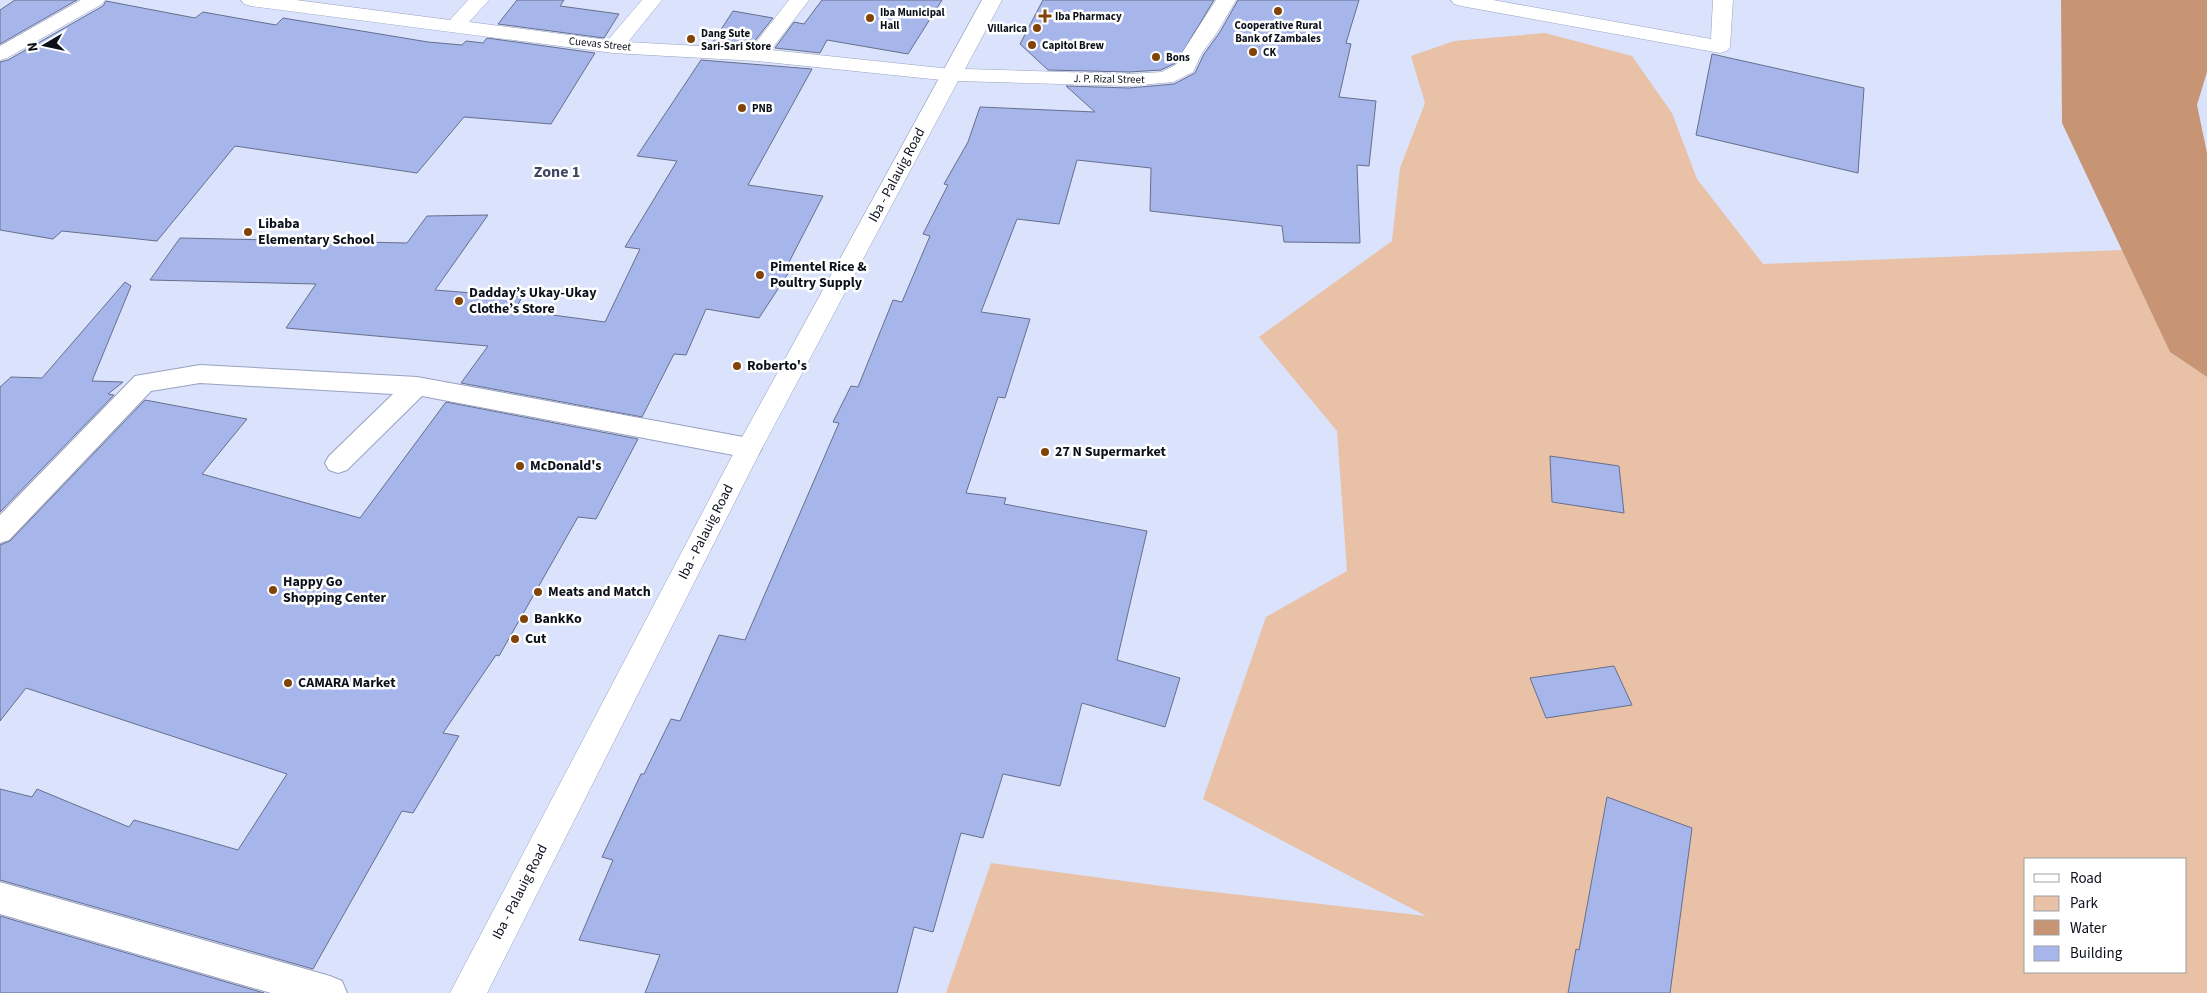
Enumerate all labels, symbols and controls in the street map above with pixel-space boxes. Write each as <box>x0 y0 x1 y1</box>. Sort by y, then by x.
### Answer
place label: Iba Municipal Hall <box>880 5 946 33</box>
marker: Cooperative Rural Bank of Zambales <box>1272 5 1284 17</box>
place label: Iba Pharmacy <box>1055 9 1122 24</box>
marker: Iba Pharmacy <box>1039 10 1051 22</box>
marker: Iba Municipal Hall <box>864 12 876 24</box>
place label: Cooperative Rural Bank of Zambales <box>1234 18 1322 46</box>
north arrow <box>20 20 70 70</box>
place label: Villarica <box>987 21 1027 36</box>
marker: Villarica <box>1031 22 1043 34</box>
place label: Dang Sute Sari-Sari Store <box>701 26 771 54</box>
street label: Cuevas Street <box>568 33 632 55</box>
marker: Dang Sute Sari-Sari Store <box>685 33 697 45</box>
place label: Capitol Brew <box>1042 38 1105 53</box>
marker: Capitol Brew <box>1026 39 1038 51</box>
text: N <box>23 41 44 53</box>
place label: CK <box>1263 45 1276 60</box>
marker: CK <box>1247 46 1259 58</box>
place label: Bons <box>1166 50 1190 65</box>
marker: Bons <box>1150 51 1162 63</box>
street label: J. P. Rizal Street <box>1073 71 1145 87</box>
place label: PNB <box>752 101 773 116</box>
marker: PNB <box>736 102 748 114</box>
street label: Iba - Palauig Road <box>864 124 930 226</box>
district label: Zone 1 <box>534 161 580 183</box>
place label: Libaba Elementary School <box>258 214 374 250</box>
marker: Libaba Elementary School <box>242 226 254 238</box>
place label: Pimentel Rice & Poultry Supply <box>770 257 867 293</box>
marker: Pimentel Rice & Poultry Supply <box>754 269 766 281</box>
place label: Dadday’s Ukay-Ukay Clothe’s Store <box>469 283 597 319</box>
marker: Dadday’s Ukay-Ukay Clothe’s Store <box>453 295 465 307</box>
place label: Roberto's <box>747 356 807 376</box>
marker: Roberto's <box>731 360 743 372</box>
place label: 27 N Supermarket <box>1055 442 1167 462</box>
marker: 27 N Supermarket <box>1039 446 1051 458</box>
place label: McDonald's <box>530 456 601 476</box>
marker: McDonald's <box>514 460 526 472</box>
street label: Iba - Palauig Road <box>673 481 739 583</box>
place label: Happy Go Shopping Center <box>283 572 387 608</box>
place label: Meats and Match <box>548 582 651 602</box>
marker: Happy Go Shopping Center <box>267 584 279 596</box>
marker: Meats and Match <box>532 586 544 598</box>
place label: BankKo <box>534 609 582 629</box>
marker: BankKo <box>518 613 530 625</box>
place label: Cut <box>525 629 547 649</box>
marker: Cut <box>509 633 521 645</box>
place label: CAMARA Market <box>298 673 396 693</box>
marker: CAMARA Market <box>282 677 294 689</box>
street label: Iba - Palauig Road <box>487 841 553 943</box>
legend <box>2024 858 2187 973</box>
text: Road <box>2070 868 2102 889</box>
text: Park <box>2070 893 2099 914</box>
text: Water <box>2070 918 2107 939</box>
text: Building <box>2070 943 2123 964</box>

